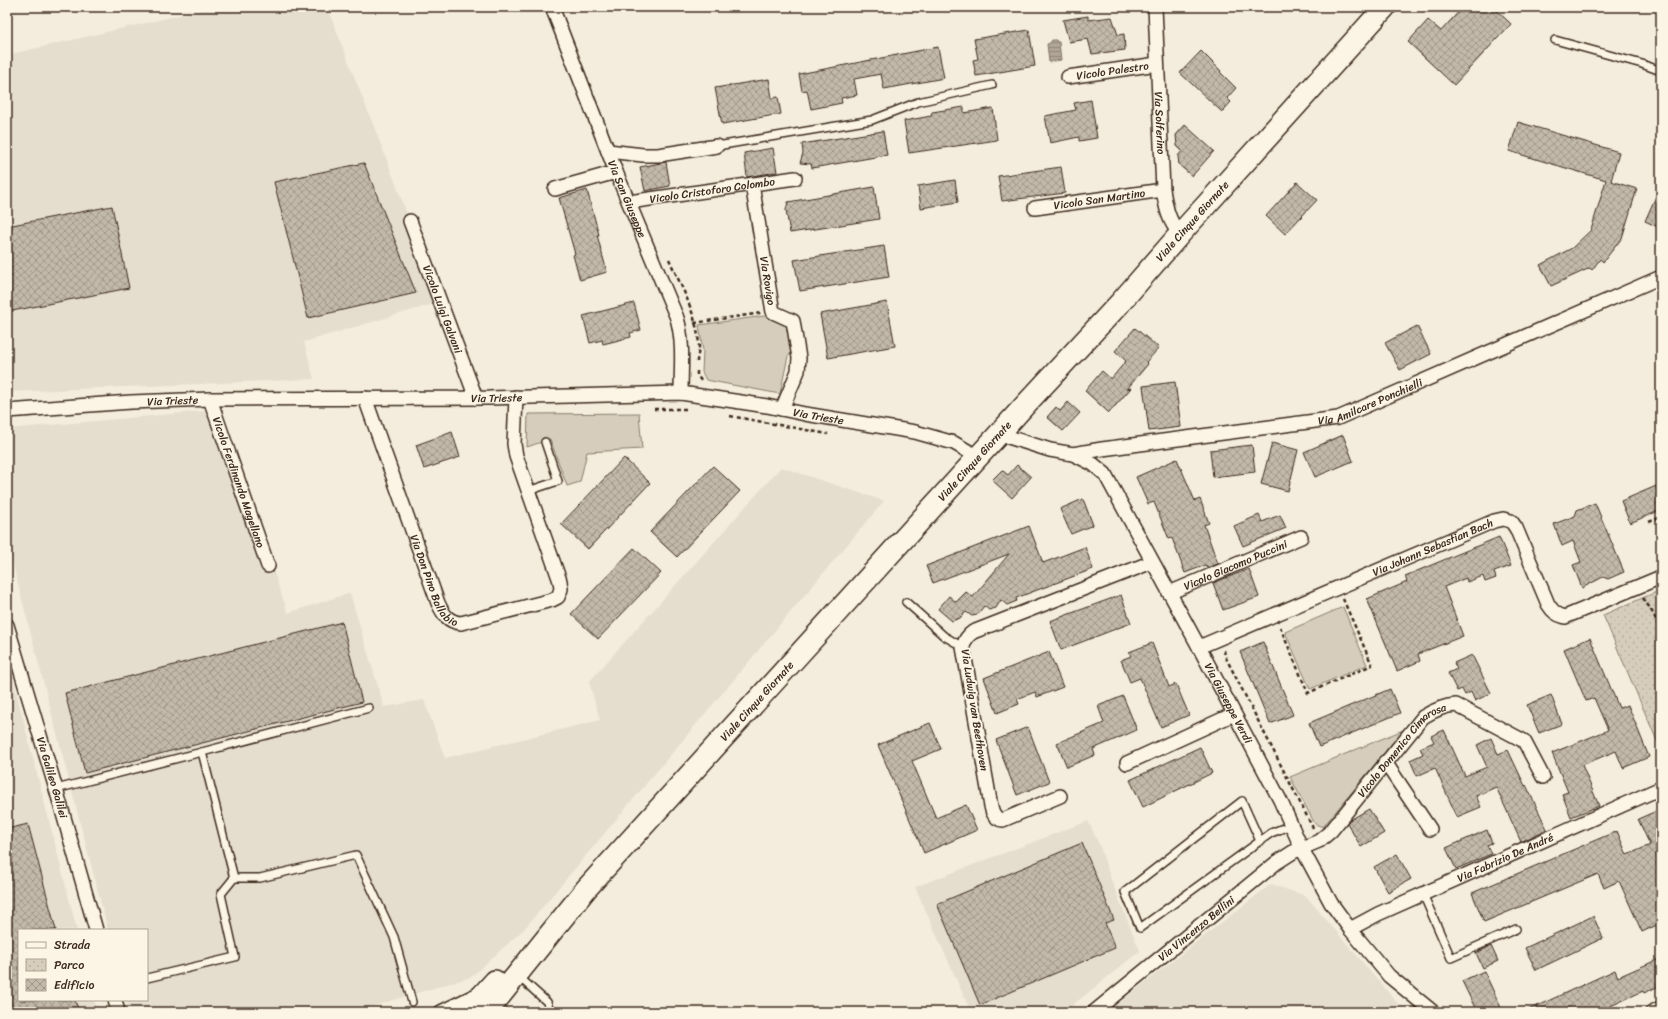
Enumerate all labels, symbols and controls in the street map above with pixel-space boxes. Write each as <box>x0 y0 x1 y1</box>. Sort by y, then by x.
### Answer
street label: Vicolo Palestro <box>1075 56 1151 86</box>
street label: Via Solferino <box>1149 91 1170 155</box>
street label: Via San Giuseppe <box>602 157 652 241</box>
street label: Vicolo Cristoforo Colombo <box>648 172 777 209</box>
street label: Viale Cinque Giornate <box>1151 176 1234 266</box>
street label: Vicolo San Martino <box>1052 184 1147 215</box>
street label: Via Rovigo <box>754 255 781 307</box>
street label: Vicolo Luigi Galvani <box>417 262 468 357</box>
street label: Via Amilcare Ponchielli <box>1317 373 1426 431</box>
street label: Via Trieste <box>471 388 523 408</box>
street label: Via Trieste <box>147 390 199 411</box>
street label: Via Trieste <box>791 403 846 430</box>
street label: Vicolo Ferdinando Magellano <box>207 414 270 551</box>
street label: Viale Cinque Giornate <box>933 416 1017 506</box>
street label: Via Johann Sebastian Bach <box>1369 513 1496 582</box>
street label: Via Don Pino Ballabio <box>404 532 461 632</box>
street label: Vicolo Giacomo Puccini <box>1181 535 1291 596</box>
street label: Via Ludwig van Beethoven <box>955 648 994 772</box>
street label: Viale Cinque Giornate <box>715 656 799 746</box>
street label: Via Giuseppe Verdi <box>1199 659 1258 748</box>
street label: Vicolo Domenico Cimarosa <box>1353 698 1449 802</box>
street label: Via Galileo Galilei <box>31 735 73 821</box>
street label: Via Fabrizio De André <box>1454 828 1557 888</box>
street label: Via Vincenzo Bellini <box>1154 891 1240 966</box>
legend <box>18 929 148 1001</box>
text: Strada <box>54 934 91 956</box>
text: Parco <box>54 954 84 976</box>
text: Edificio <box>54 974 94 996</box>

